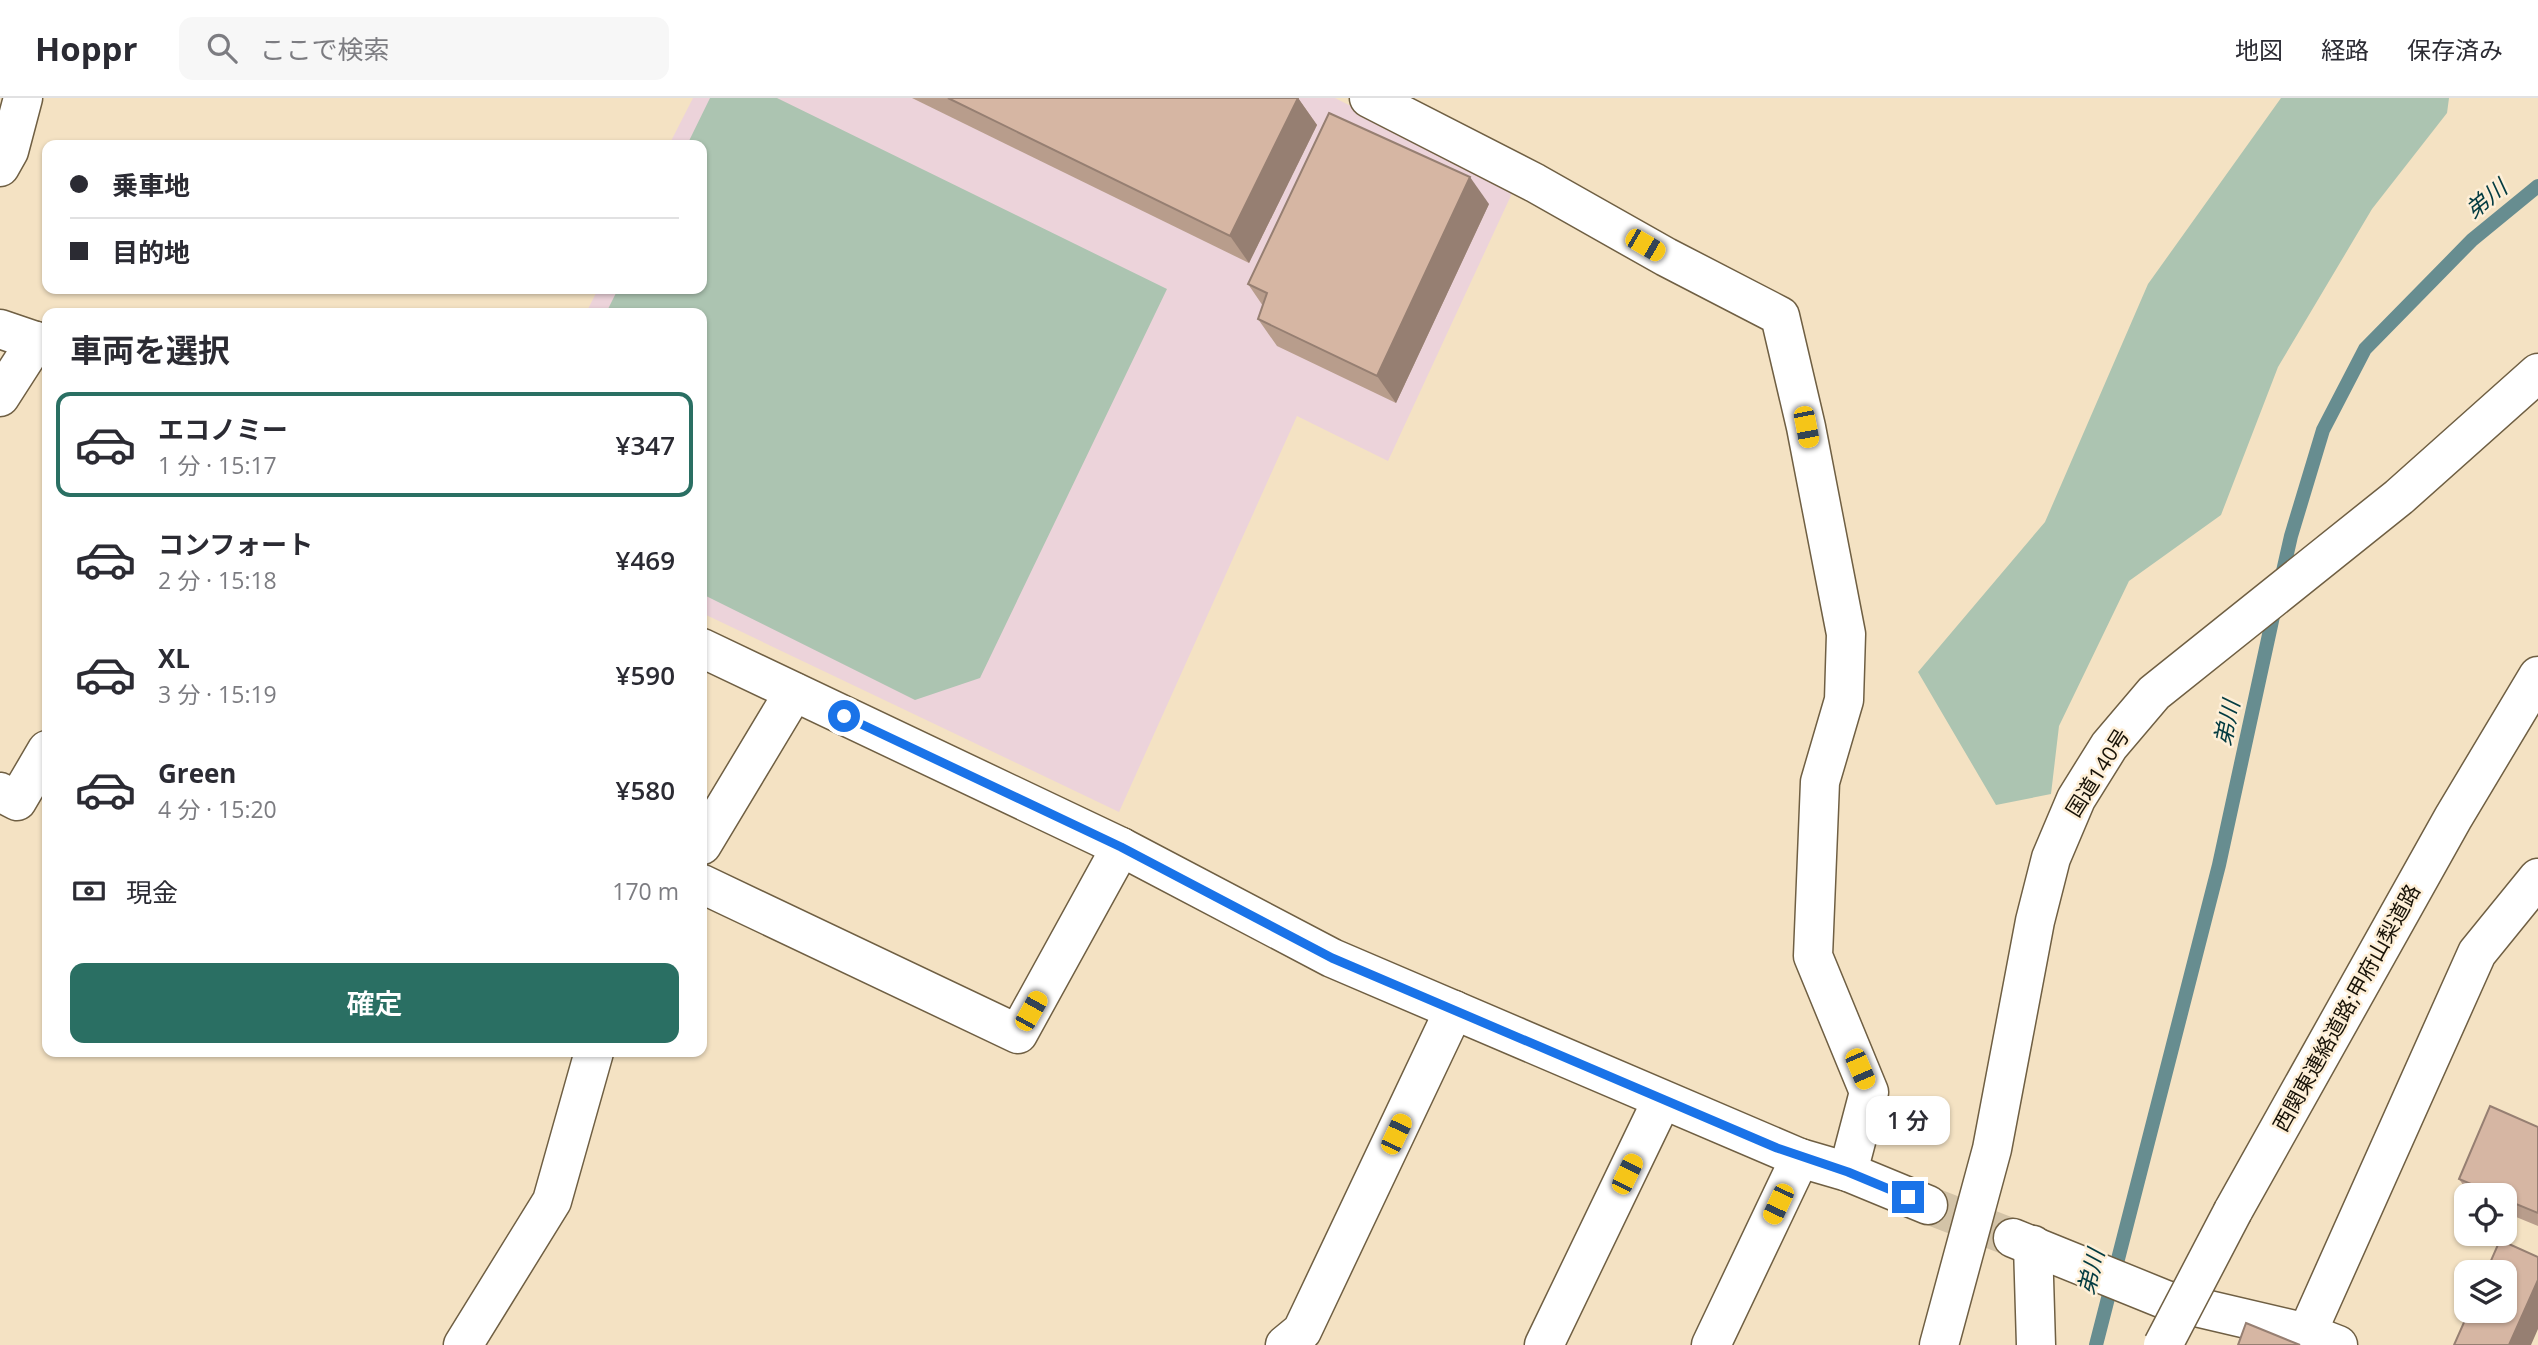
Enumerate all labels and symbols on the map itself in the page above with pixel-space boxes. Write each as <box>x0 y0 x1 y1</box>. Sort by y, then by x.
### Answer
water label: 弟川 <box>2457 169 2516 225</box>
car <box>1622 225 1669 265</box>
car <box>1792 404 1821 450</box>
water label: 弟川 <box>2206 694 2247 749</box>
route start <box>828 700 860 732</box>
street label: 国道140号 <box>2059 723 2135 822</box>
street label: 西関東連絡道路;甲府山梨道路 <box>2266 879 2426 1136</box>
car <box>1012 988 1051 1034</box>
car <box>1843 1046 1878 1092</box>
callout: 1 分 <box>1866 1096 1950 1144</box>
car <box>1378 1111 1415 1157</box>
car <box>1609 1151 1646 1197</box>
car <box>1760 1181 1797 1227</box>
route end <box>1892 1181 1924 1213</box>
water label: 弟川 <box>2069 1243 2112 1298</box>

